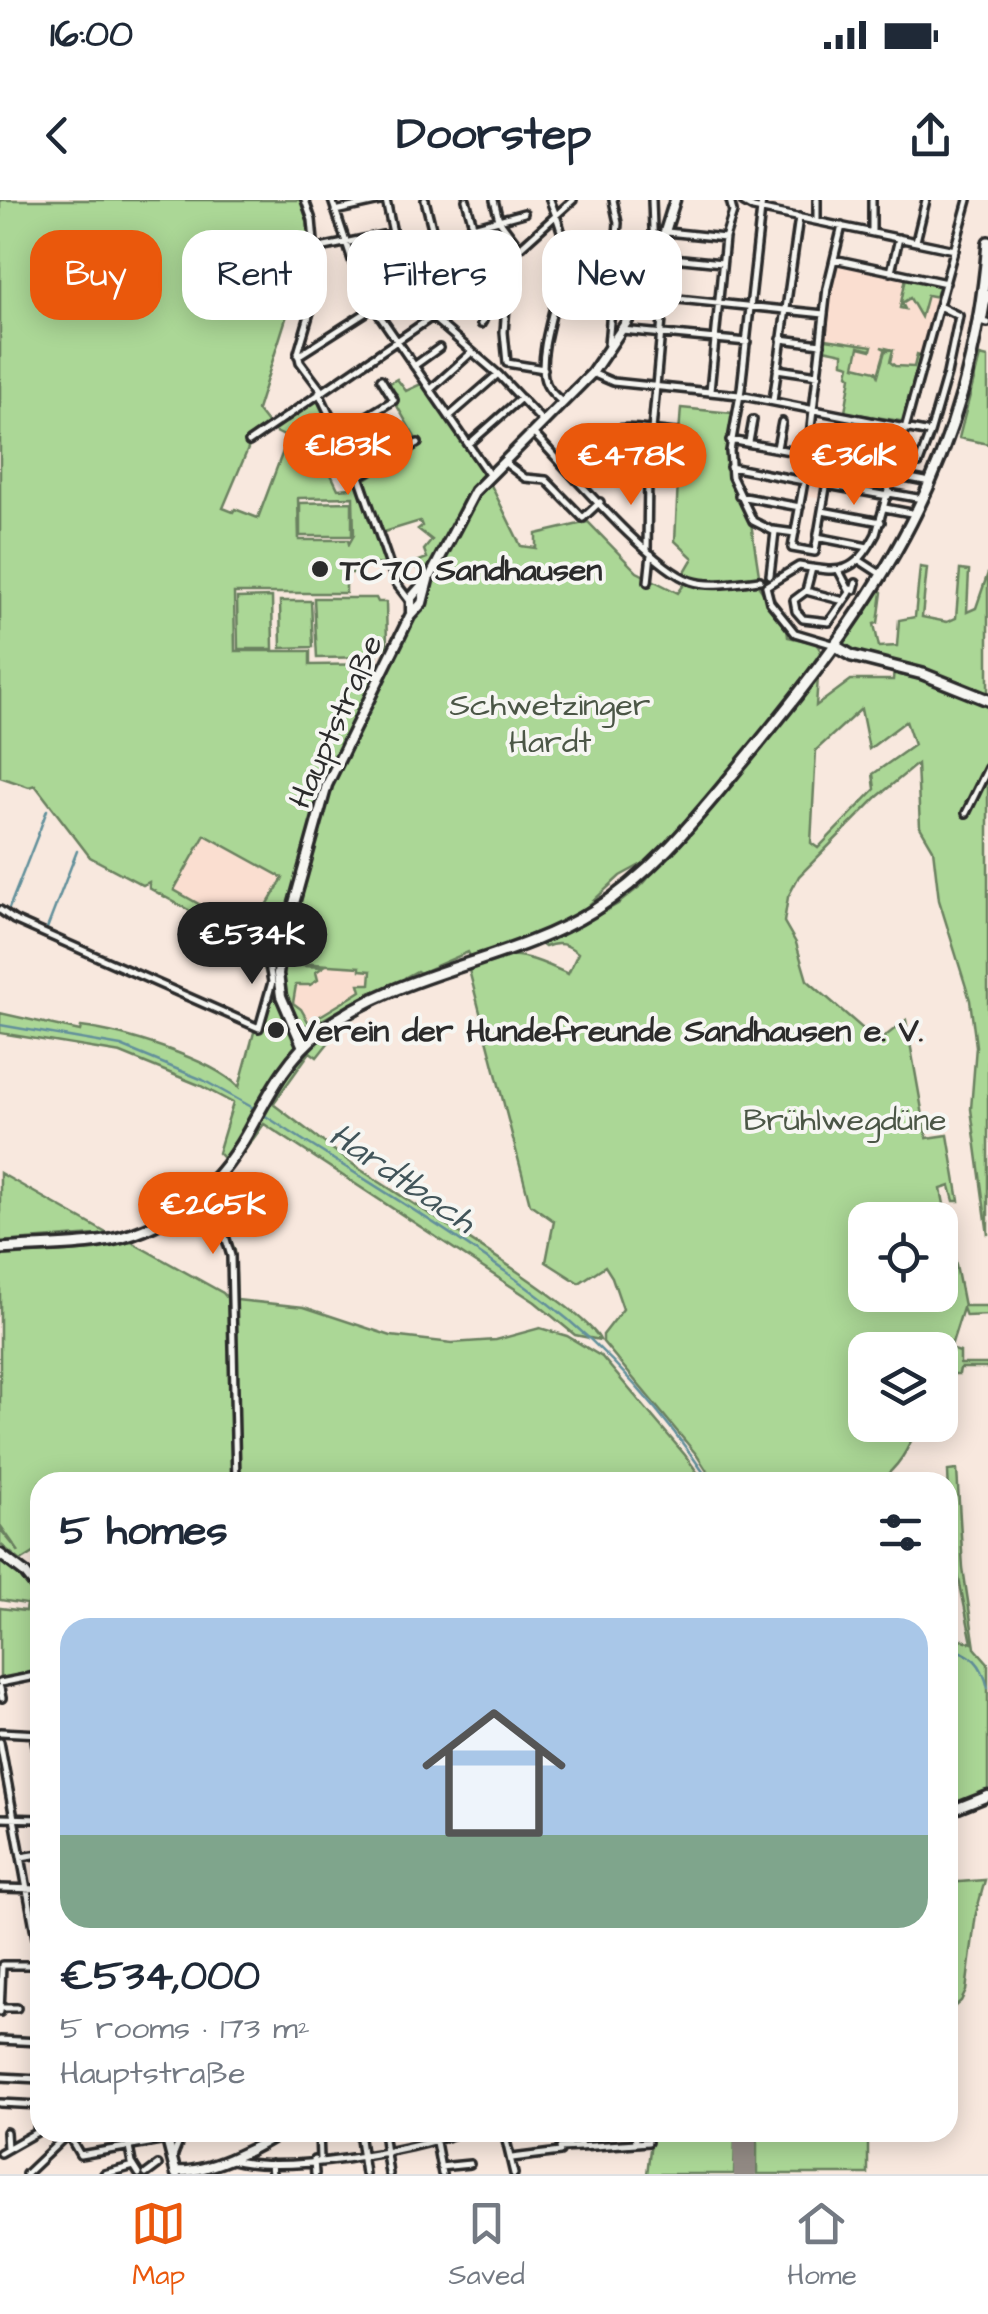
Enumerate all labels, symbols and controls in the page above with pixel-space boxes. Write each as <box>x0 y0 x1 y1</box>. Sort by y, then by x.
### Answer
text: 16:00 <box>50 9 133 61</box>
text: Doorstep <box>397 104 591 166</box>
icon: back <box>30 108 85 163</box>
icon: share <box>903 108 958 163</box>
chip: Buy <box>30 230 162 320</box>
chip: Rent <box>182 230 327 320</box>
chip: Filters <box>347 230 522 320</box>
chip: New <box>542 230 682 320</box>
pin: €183K <box>278 413 418 498</box>
text: €183K <box>305 423 391 468</box>
pin: €478K <box>561 423 701 508</box>
pin: €361K <box>784 423 924 508</box>
text: €478K <box>577 433 685 478</box>
text: €361K <box>811 433 897 478</box>
place label: TC70 Sandhausen <box>339 548 602 593</box>
marker: TC70 Sandhausen <box>309 558 331 580</box>
street label: Hauptstraße <box>278 628 395 816</box>
park label: Schwetzinger Hardt <box>450 683 651 765</box>
pin: €534K <box>182 902 322 987</box>
text: €534K <box>199 912 305 957</box>
place label: Verein der Hundefreunde Sandhausen e. V. <box>295 1009 923 1054</box>
marker: Verein der Hundefreunde Sandhausen e. V. <box>265 1019 287 1041</box>
park label: Brühlwegdüne <box>743 1098 947 1143</box>
water label: Hardtbach <box>319 1111 487 1246</box>
pin: €265K <box>143 1172 283 1257</box>
text: €265K <box>160 1182 266 1227</box>
map controls <box>848 1202 958 1442</box>
button: locate <box>848 1202 958 1312</box>
button: layers <box>848 1332 958 1442</box>
text: 5 homes <box>60 1503 227 1561</box>
icon: filters <box>873 1505 928 1560</box>
icon: home <box>404 1683 584 1863</box>
text: €534,000 <box>60 1948 260 2006</box>
text: 5 rooms · 173 m² <box>60 2006 310 2051</box>
text: Hauptstraße <box>60 2051 246 2096</box>
tab: Map <box>131 2196 186 2295</box>
tab: Saved <box>449 2196 525 2295</box>
tab: Home <box>787 2196 857 2295</box>

